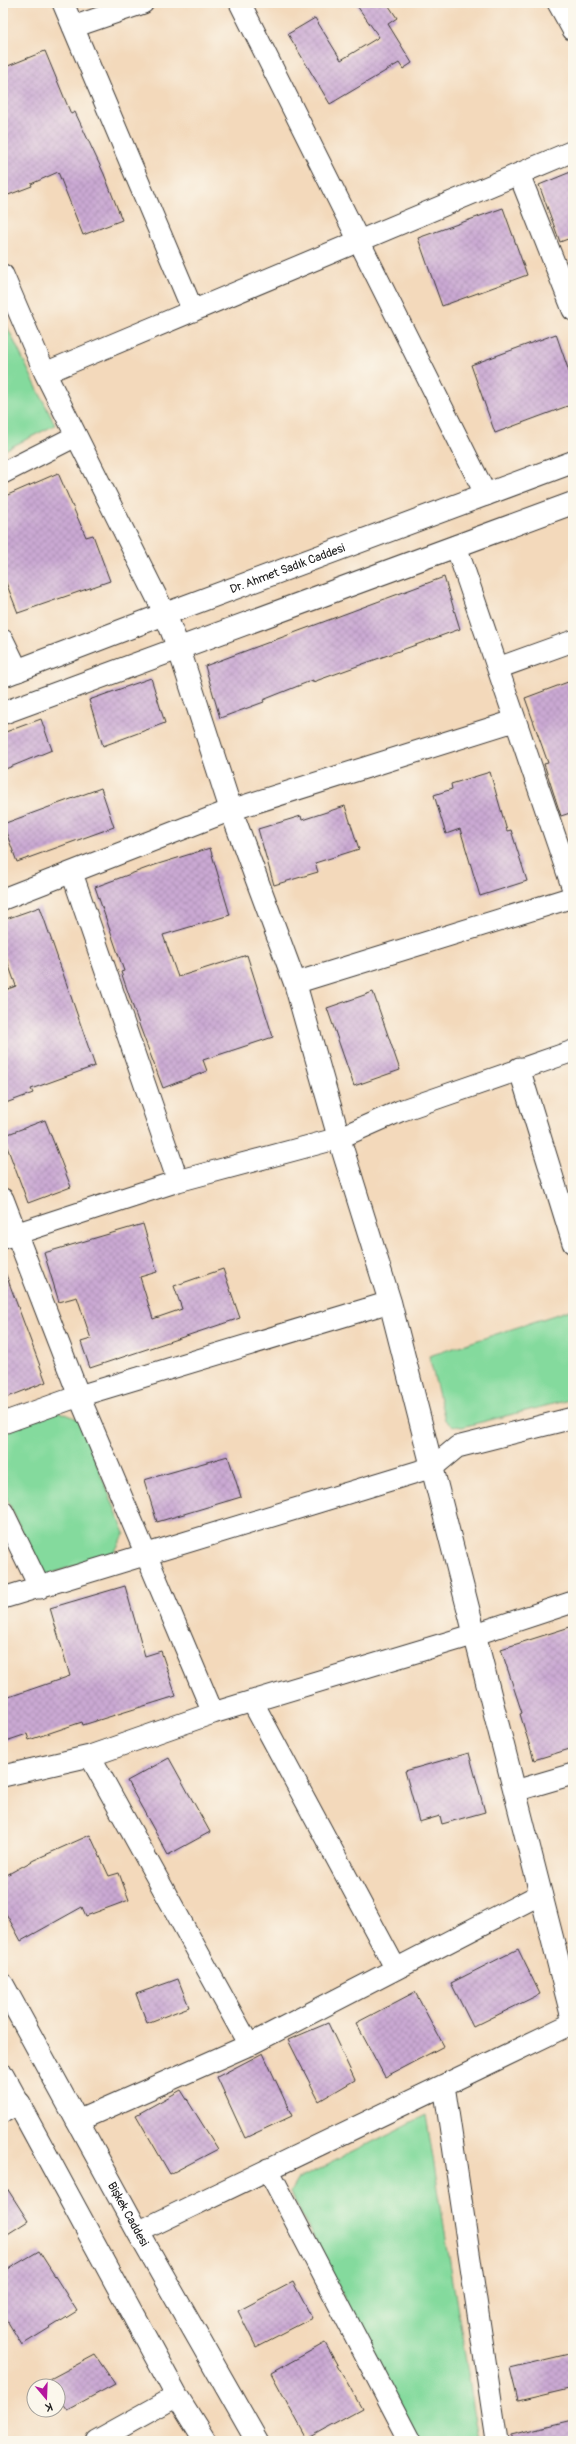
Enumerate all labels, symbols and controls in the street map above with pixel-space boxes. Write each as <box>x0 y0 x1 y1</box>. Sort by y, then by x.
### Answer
street label: Dr. Ahmet Sadık Caddesi <box>228 541 347 597</box>
street label: Bişkek Caddesi <box>104 2179 152 2249</box>
north arrow <box>26 2378 66 2418</box>
text: K <box>43 2400 54 2414</box>

